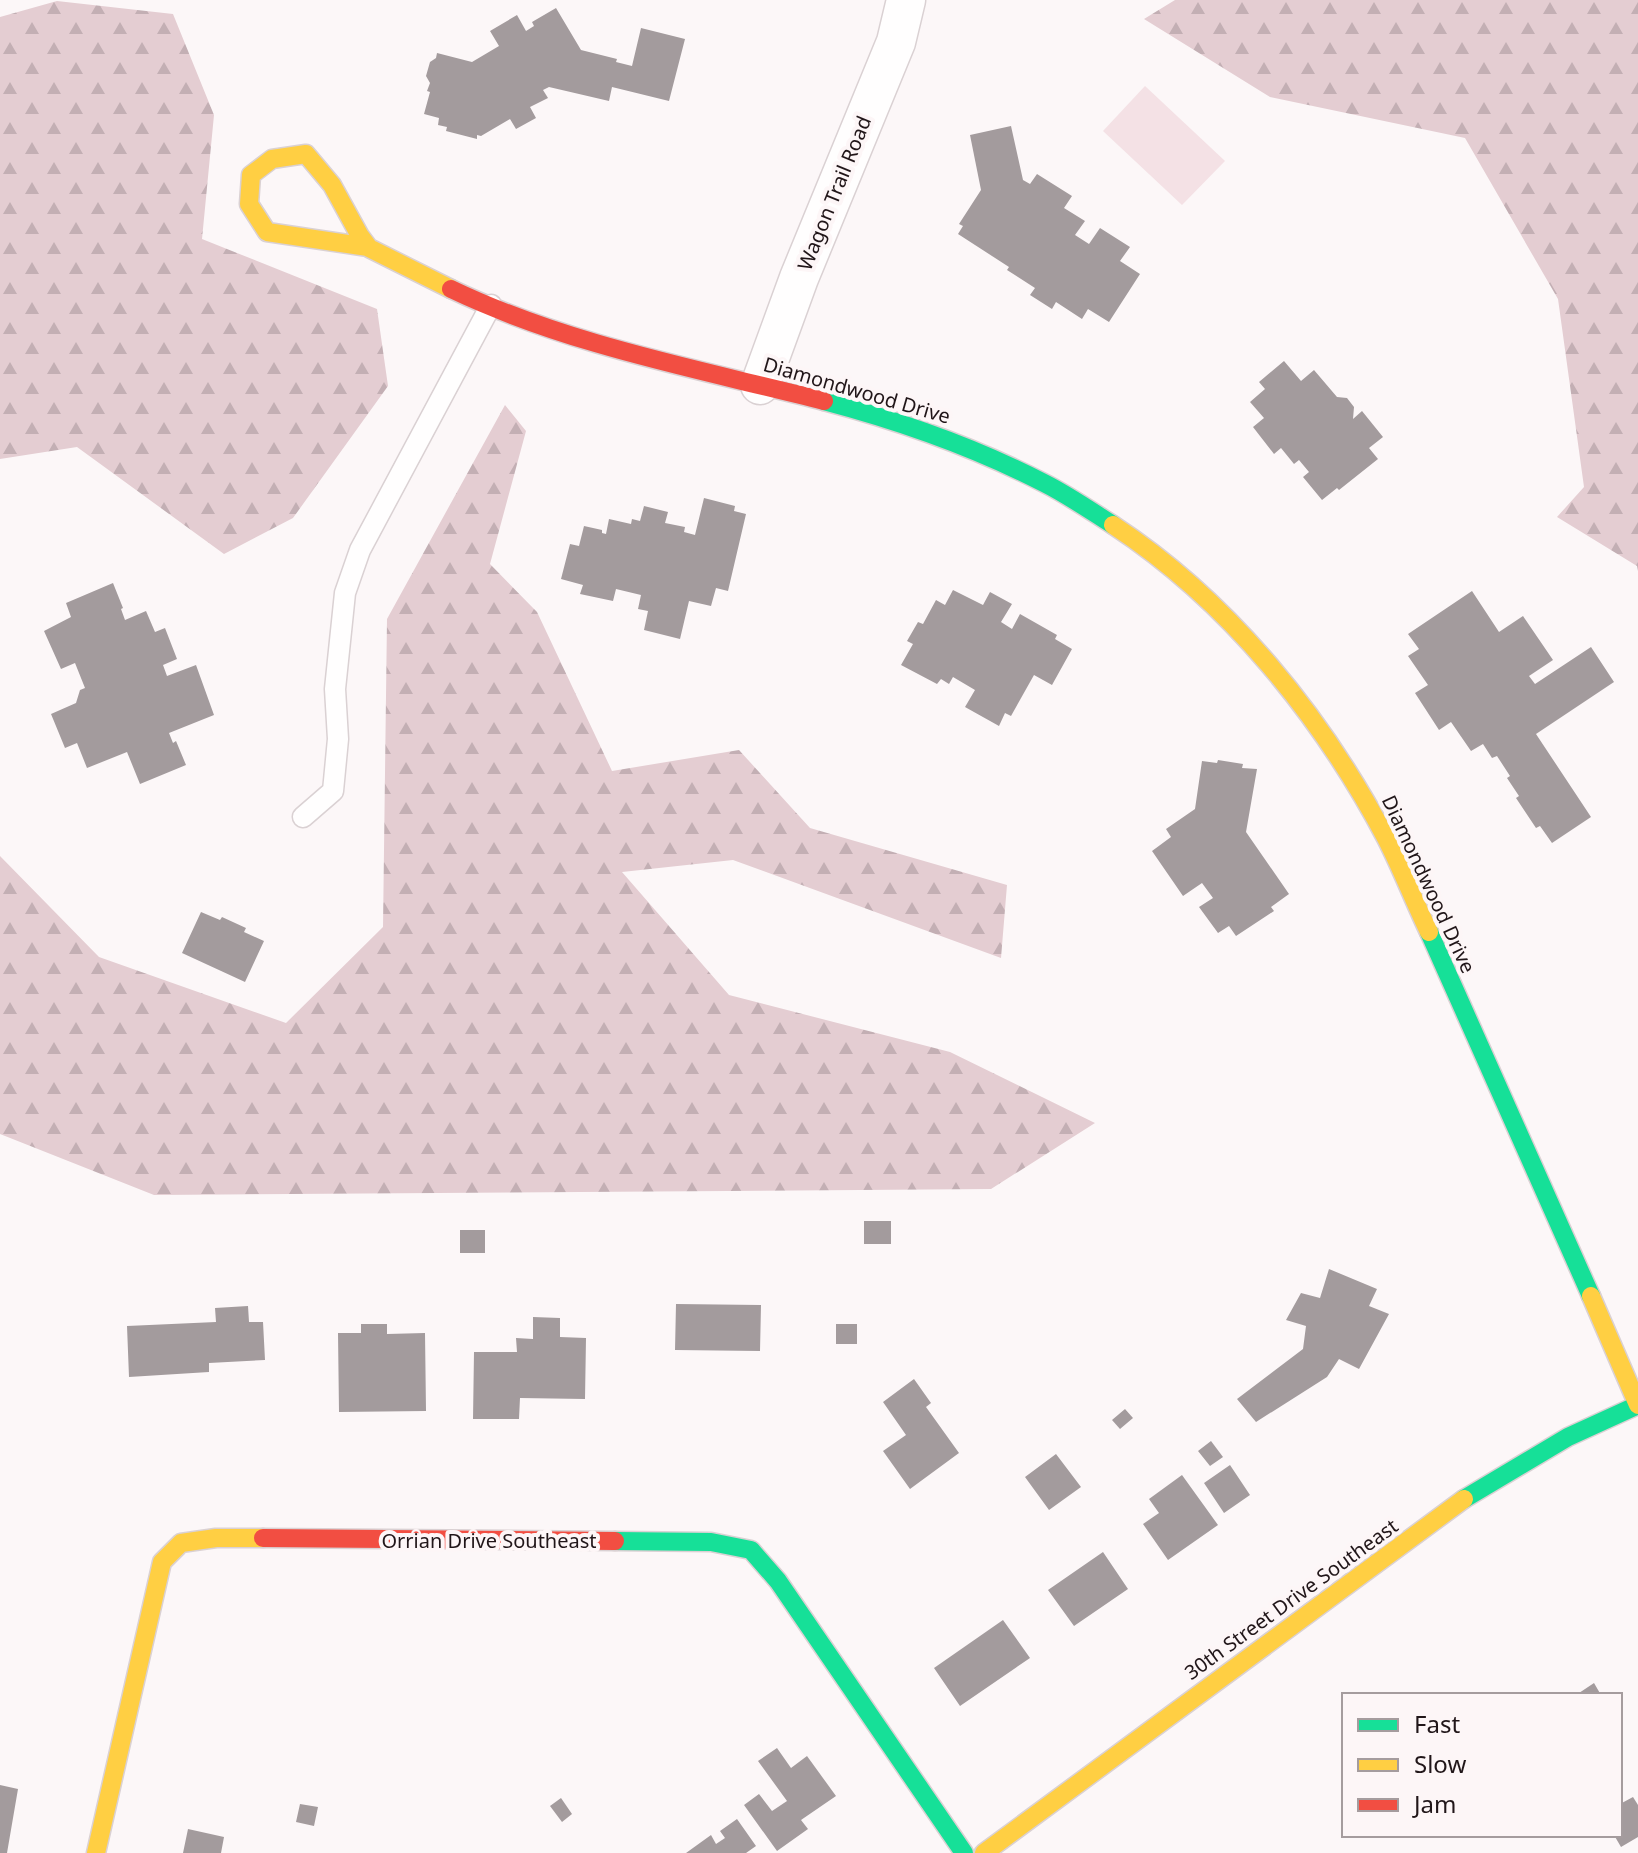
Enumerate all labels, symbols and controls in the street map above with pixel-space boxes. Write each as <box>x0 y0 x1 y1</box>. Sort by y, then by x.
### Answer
street label: Wagon Trail Road <box>791 112 877 274</box>
street label: Diamondwood Drive <box>760 350 954 430</box>
street label: Diamondwood Drive <box>1376 791 1482 977</box>
street label: 30th Street Drive Southeast <box>1179 1512 1403 1686</box>
street label: Orrian Drive Southeast <box>381 1527 597 1554</box>
legend <box>1342 1693 1622 1837</box>
text: Fast <box>1414 1707 1460 1740</box>
text: Slow <box>1414 1747 1466 1780</box>
text: Jam <box>1412 1787 1456 1820</box>

